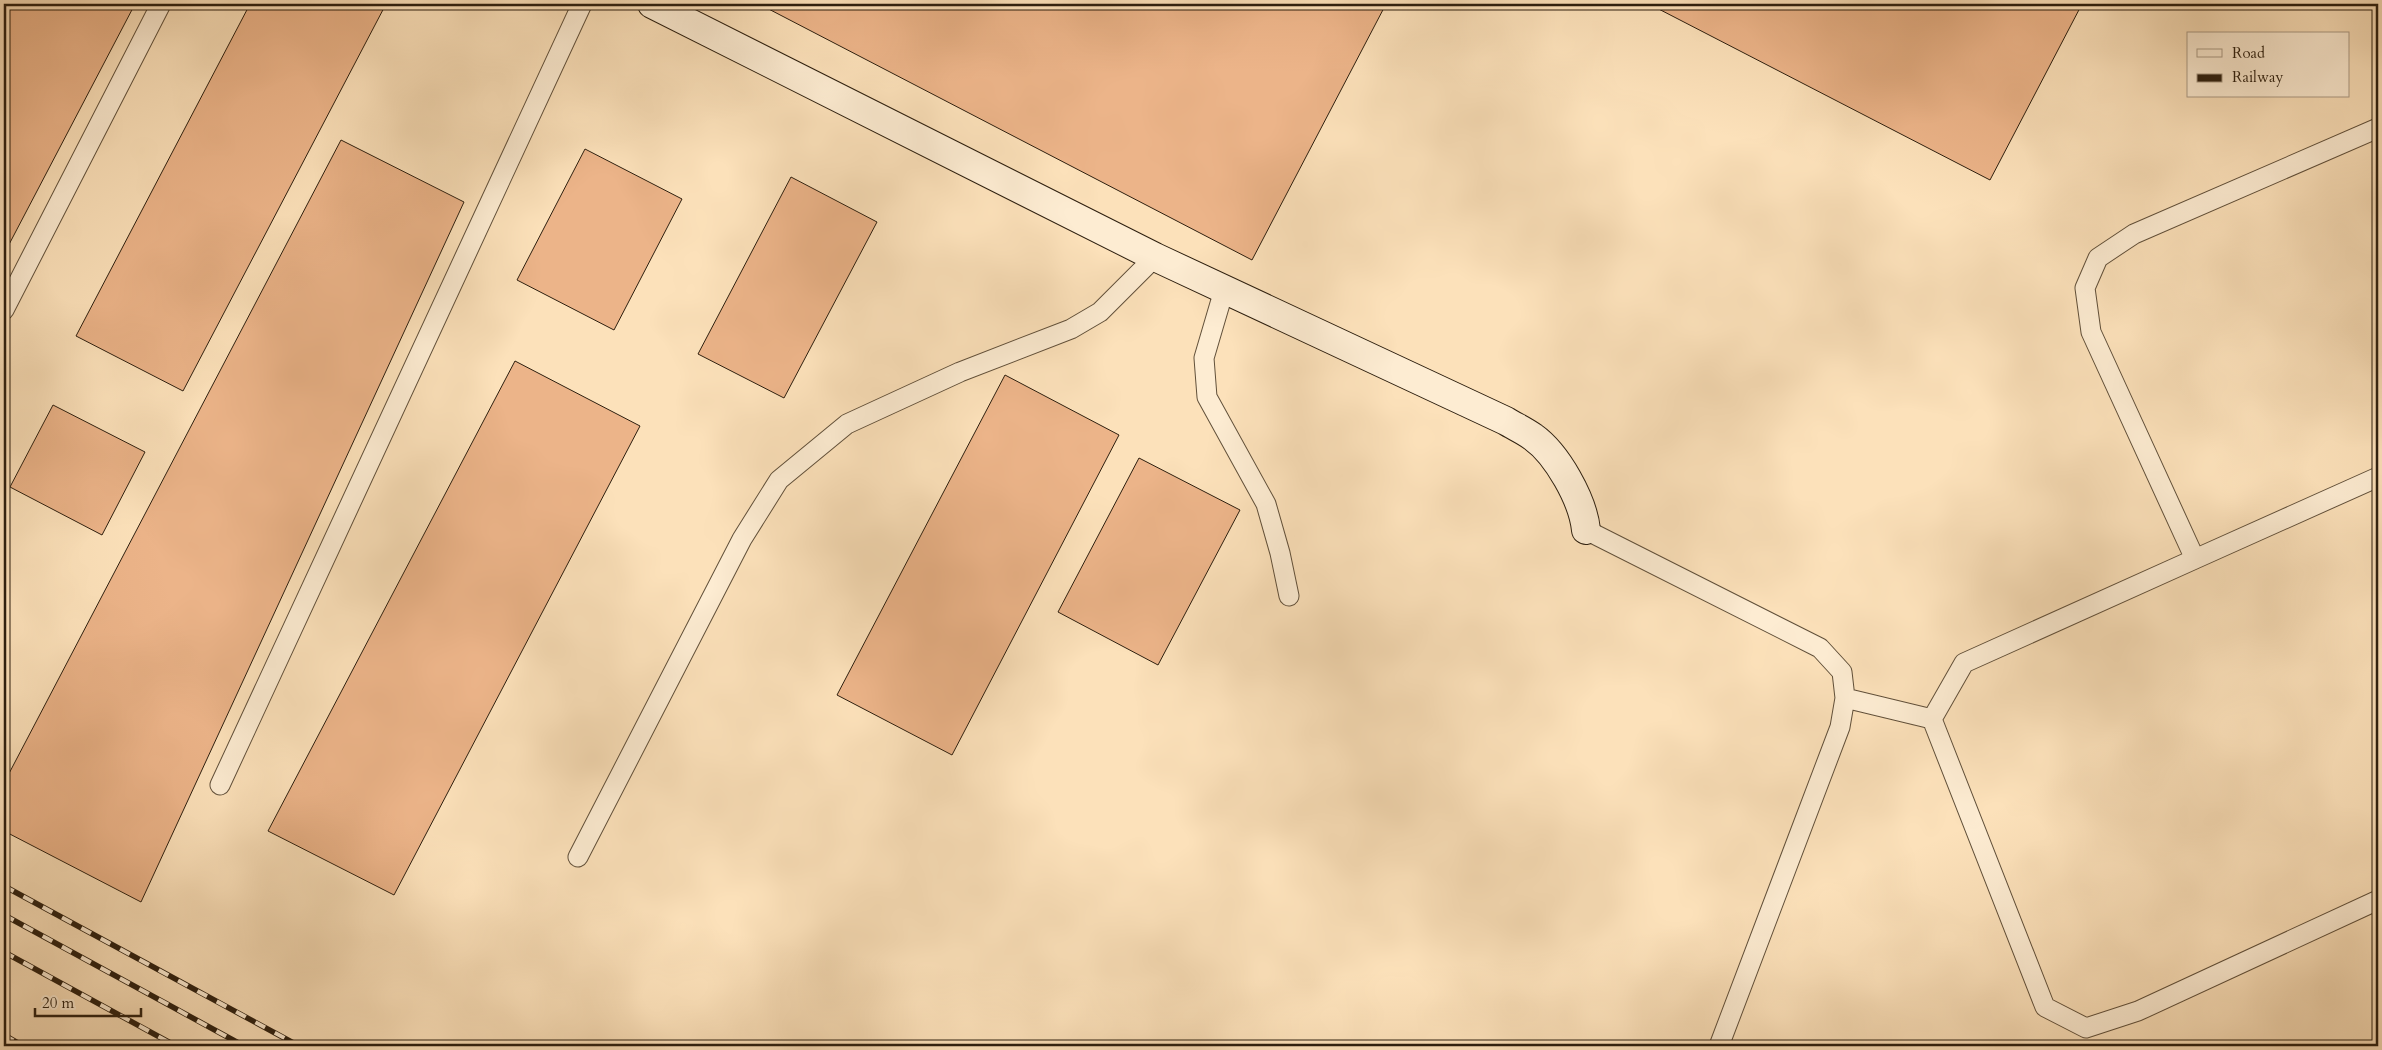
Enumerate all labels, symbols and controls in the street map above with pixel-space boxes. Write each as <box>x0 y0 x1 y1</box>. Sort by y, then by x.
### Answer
legend <box>2187 32 2350 98</box>
text: Road <box>2232 43 2265 63</box>
text: Railway <box>2232 67 2283 87</box>
scale bar <box>35 985 141 1017</box>
text: 20 m <box>42 993 74 1013</box>

